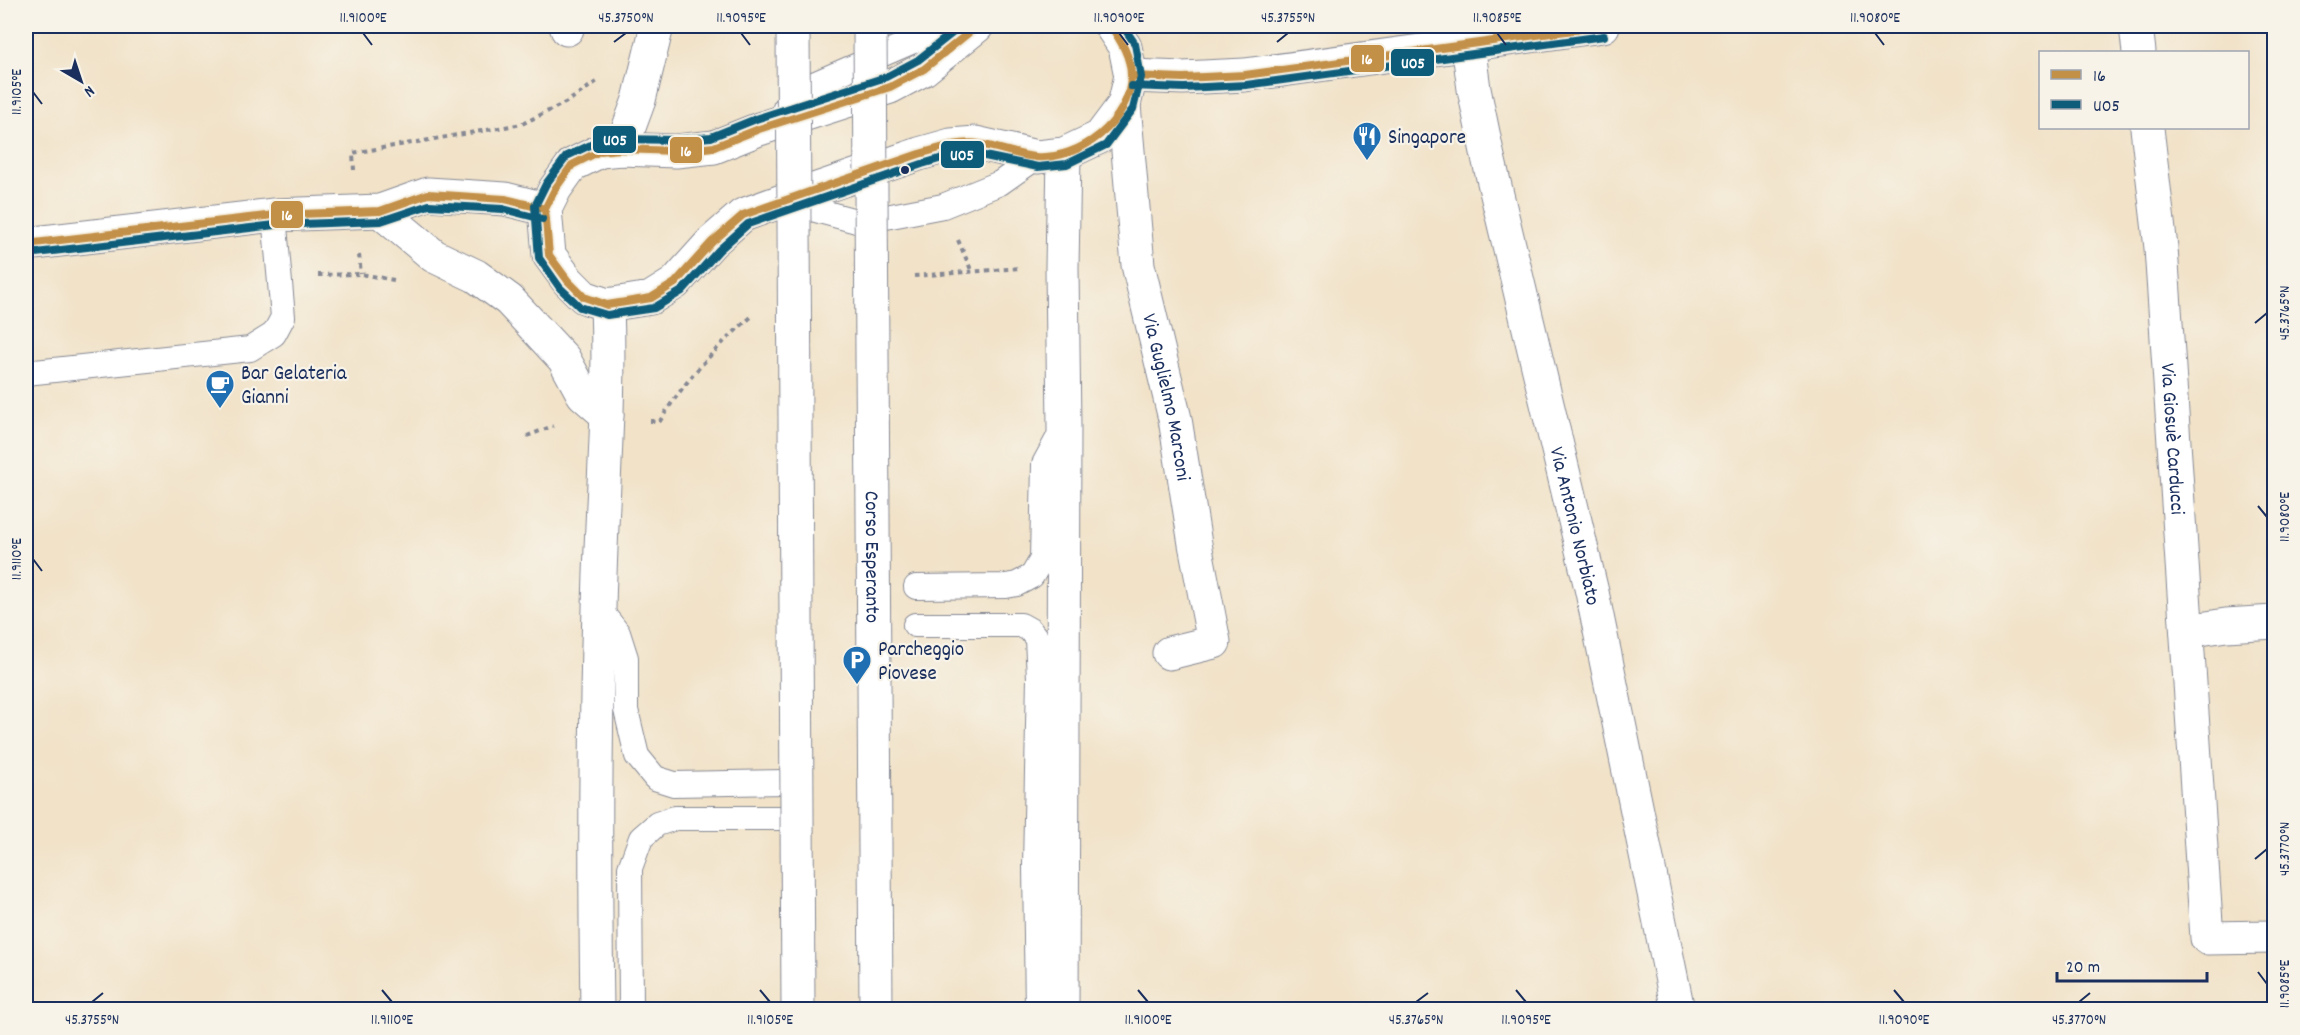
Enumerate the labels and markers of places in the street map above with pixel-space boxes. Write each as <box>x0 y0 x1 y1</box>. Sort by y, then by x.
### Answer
restaurant icon: Singapore <box>1351 120 1383 162</box>
place label: Singapore <box>1388 124 1466 154</box>
unlabelled marker <box>899 164 911 176</box>
place label: Bar Gelateria Gianni <box>241 360 348 414</box>
cafe icon: Bar Gelateria Gianni <box>204 368 236 410</box>
place label: Parcheggio Piovese <box>878 636 964 690</box>
parking icon: Parcheggio Piovese <box>841 644 873 686</box>

